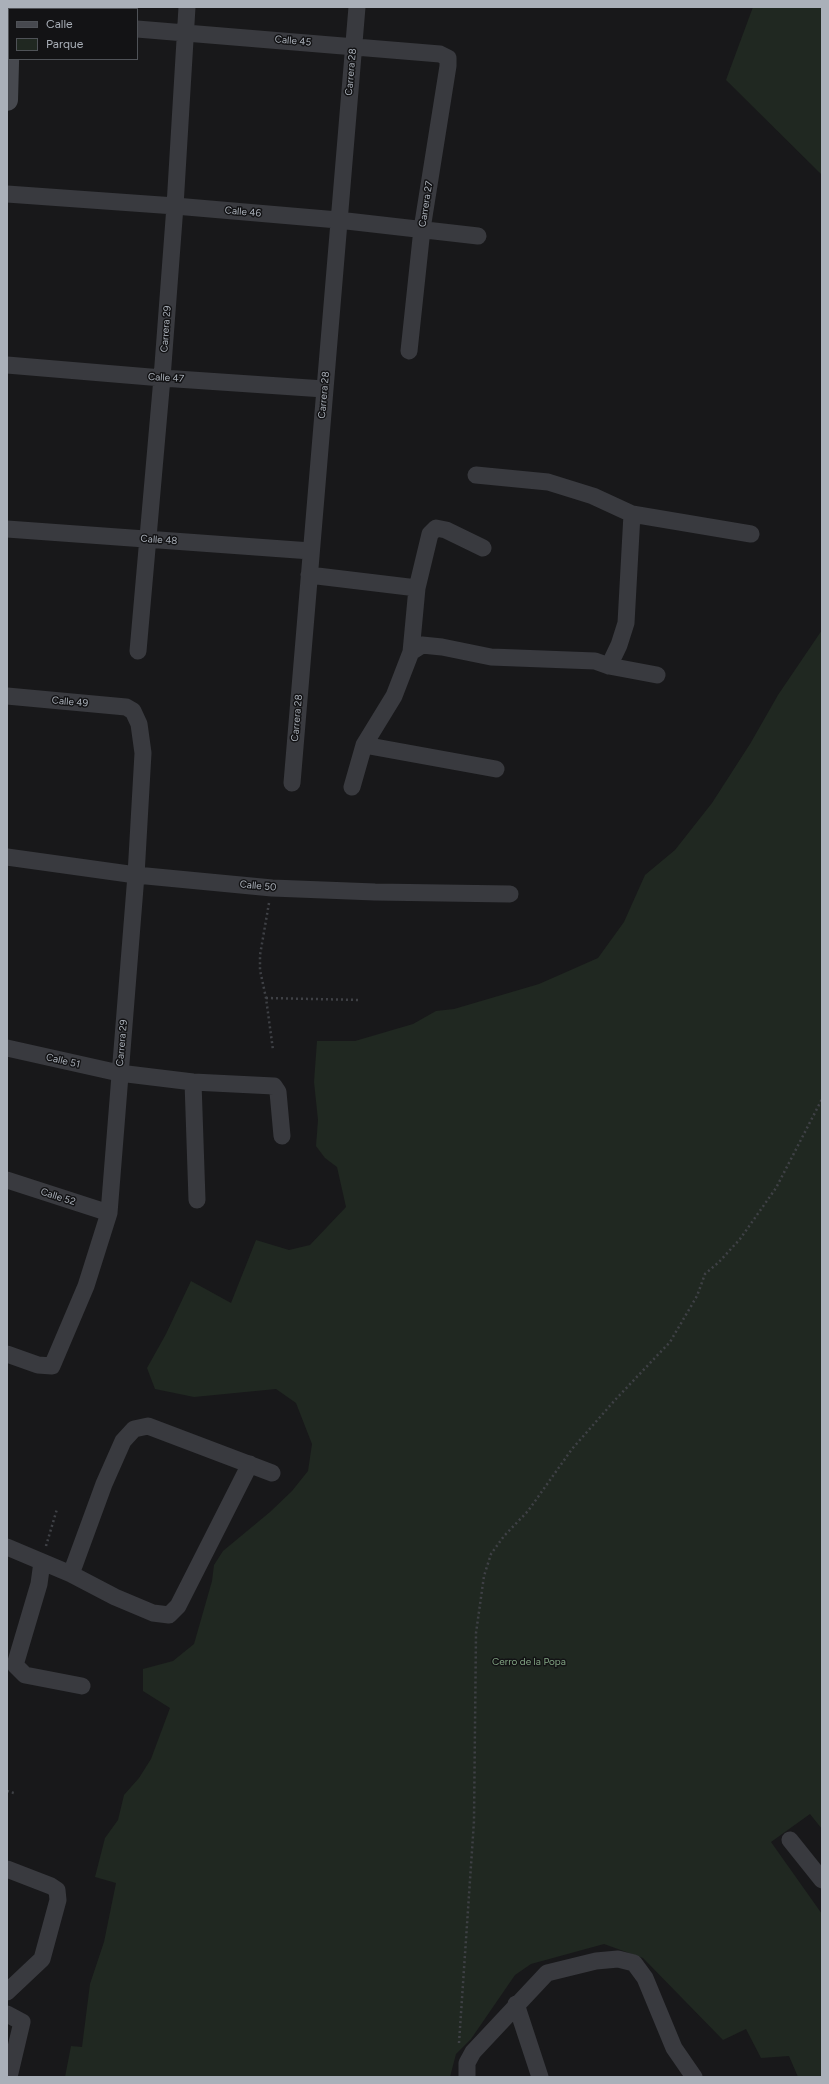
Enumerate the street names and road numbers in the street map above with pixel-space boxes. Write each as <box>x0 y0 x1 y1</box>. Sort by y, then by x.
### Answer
street label: Calle 45 <box>274 33 312 49</box>
street label: Carrera 28 <box>343 48 359 96</box>
street label: Carrera 27 <box>416 180 436 228</box>
street label: Calle 46 <box>224 204 262 220</box>
street label: Carrera 29 <box>158 305 174 353</box>
street label: Calle 47 <box>148 371 184 385</box>
street label: Carrera 28 <box>316 371 332 419</box>
street label: Calle 48 <box>140 533 178 547</box>
street label: Calle 49 <box>51 694 89 710</box>
street label: Carrera 28 <box>289 694 305 742</box>
street label: Calle 50 <box>239 878 277 894</box>
street label: Carrera 29 <box>114 1019 130 1067</box>
street label: Calle 51 <box>45 1051 81 1071</box>
street label: Calle 52 <box>39 1186 77 1208</box>

